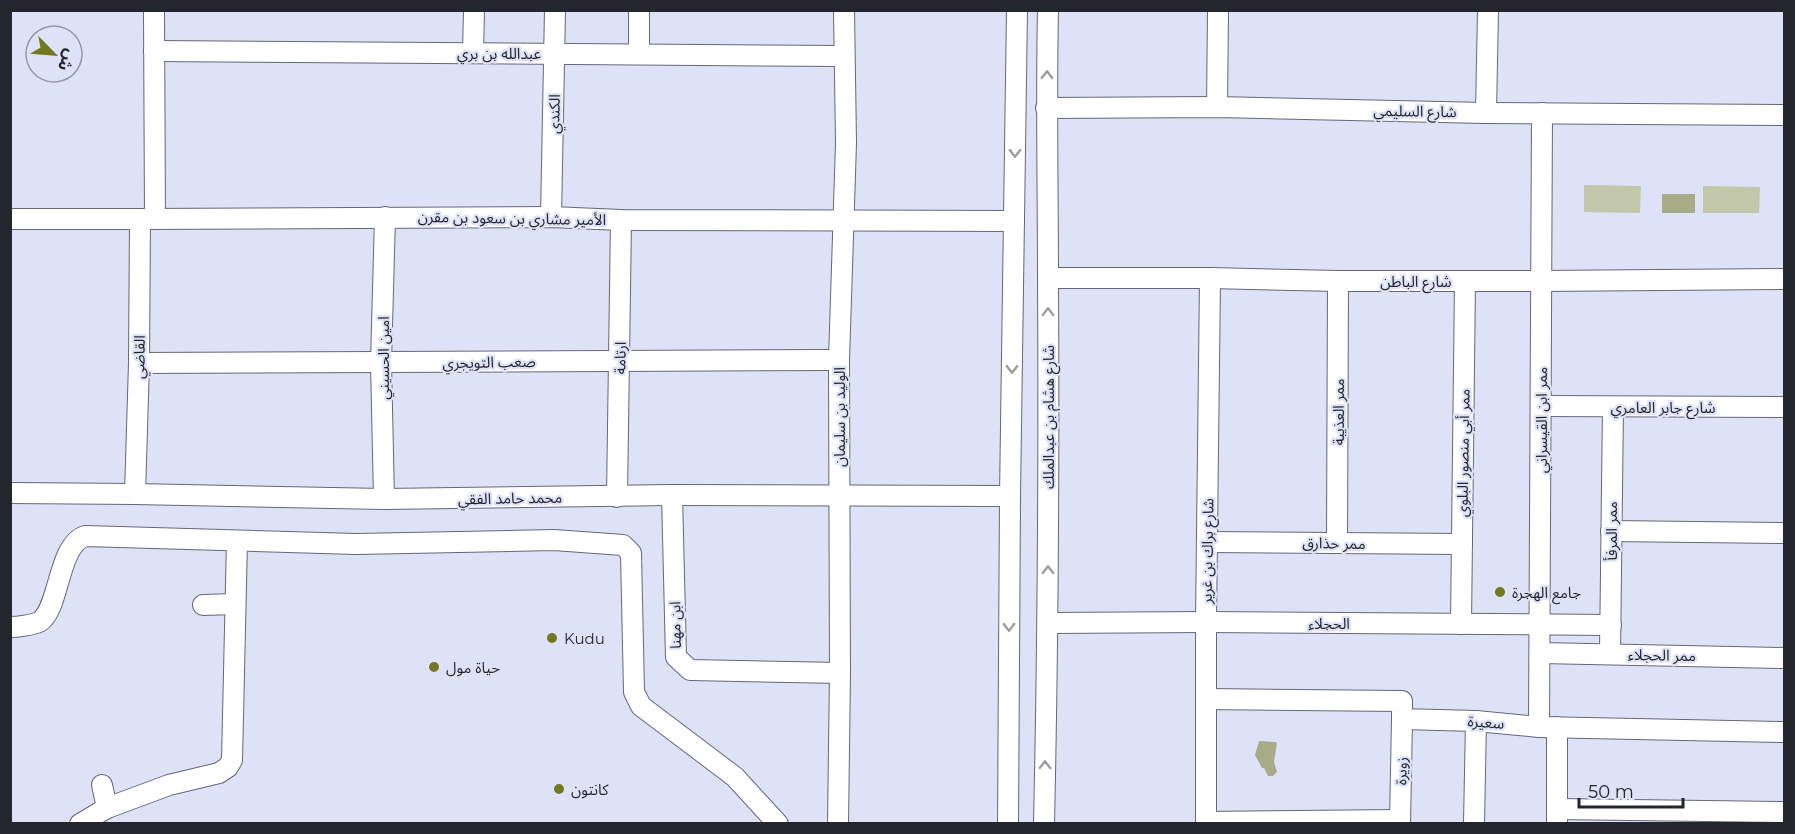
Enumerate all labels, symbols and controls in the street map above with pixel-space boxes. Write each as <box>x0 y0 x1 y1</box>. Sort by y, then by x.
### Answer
north arrow <box>24 24 84 84</box>
street label: عبدالله بن بري <box>457 44 542 65</box>
text: ش <box>54 46 80 74</box>
one-way arrow <box>1041 71 1053 80</box>
street label: الكندي <box>544 94 566 134</box>
street label: شارع السليمي <box>1373 101 1457 124</box>
one-way arrow <box>1009 148 1021 157</box>
street label: الأمير مشاري بن سعود بن مقرن <box>418 207 606 232</box>
street label: شارع الباطن <box>1380 272 1452 294</box>
one-way arrow <box>1042 308 1054 317</box>
street label: امين الحسيني <box>374 316 395 400</box>
street label: القاضي <box>129 335 151 379</box>
street label: ارتامة <box>610 342 630 374</box>
street label: شارع هشام بن عبدالملك <box>1039 345 1061 489</box>
street label: صعب التويجري <box>442 352 536 375</box>
one-way arrow <box>1006 364 1018 373</box>
street label: الوليد بن سليمان <box>830 367 849 467</box>
street label: ممر ابن القيسراني <box>1532 367 1553 473</box>
street label: ممر العذيبة <box>1329 379 1348 445</box>
street label: ممر أبي منصور البلوي <box>1452 389 1476 517</box>
street label: شارع جابر العامري <box>1610 398 1716 420</box>
street label: محمد حامد الفقي <box>458 488 562 511</box>
street label: شارع براك بن غرير <box>1197 498 1220 605</box>
street label: ممر المرفأ <box>1602 501 1621 561</box>
street label: ممر حذارق <box>1302 533 1366 553</box>
one-way arrow <box>1042 566 1054 575</box>
place label: جامع الهجرة <box>1512 583 1581 605</box>
marker: جامع الهجرة <box>1493 585 1507 599</box>
street label: ابن مهنا <box>665 601 685 649</box>
street label: الحجلاء <box>1308 614 1350 633</box>
one-way arrow <box>1003 622 1015 631</box>
place label: Kudu <box>564 629 605 648</box>
marker: Kudu <box>545 631 559 645</box>
street label: ممر الحجلاء <box>1628 645 1696 665</box>
place label: حياة مول <box>446 658 500 677</box>
marker: حياة مول <box>427 660 441 674</box>
street label: سعيرة <box>1467 711 1505 733</box>
street label: زويرة <box>1391 757 1411 785</box>
one-way arrow <box>1039 761 1052 770</box>
scale bar <box>1579 771 1682 809</box>
place label: كانتون <box>571 780 609 799</box>
text: 50 m <box>1588 781 1634 803</box>
marker: كانتون <box>552 782 566 796</box>

